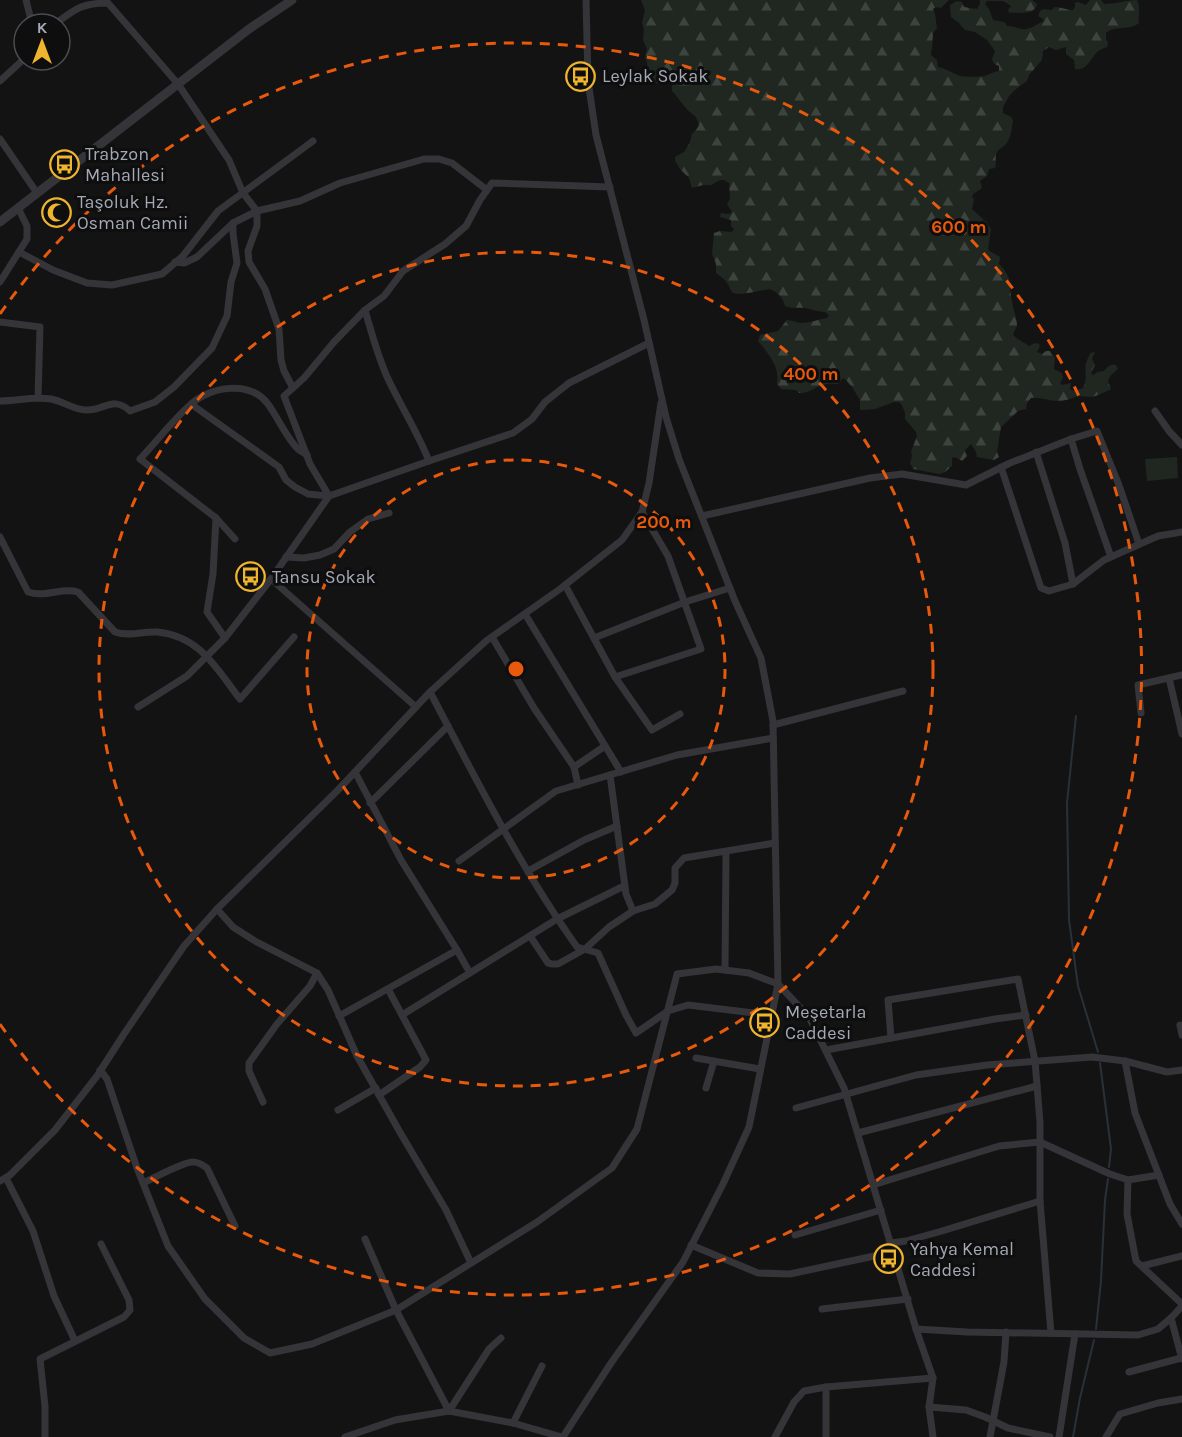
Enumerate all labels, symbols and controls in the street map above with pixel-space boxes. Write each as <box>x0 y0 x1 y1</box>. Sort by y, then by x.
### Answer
north arrow <box>12 12 72 72</box>
text: K <box>37 18 48 37</box>
bus stop icon: Leylak Sokak <box>565 60 597 92</box>
place label: Leylak Sokak <box>602 65 708 87</box>
place label: Trabzon Mahallesi <box>85 143 165 186</box>
bus stop icon: Trabzon Mahallesi <box>48 148 80 180</box>
place label: Taşoluk Hz. Osman Camii <box>77 191 188 234</box>
mosque icon: Taşoluk Hz. Osman Camii <box>40 196 72 228</box>
text: 600 m <box>931 216 987 238</box>
text: 400 m <box>783 363 839 385</box>
text: 200 m <box>636 511 692 533</box>
bus stop icon: Tansu Sokak <box>235 561 267 593</box>
place label: Tansu Sokak <box>272 566 376 588</box>
centre of rings <box>506 659 526 679</box>
place label: Meşetarla Caddesi <box>785 1001 866 1044</box>
bus stop icon: Meşetarla Caddesi <box>748 1006 780 1038</box>
place label: Yahya Kemal Caddesi <box>910 1238 1014 1281</box>
bus stop icon: Yahya Kemal Caddesi <box>873 1243 905 1275</box>

